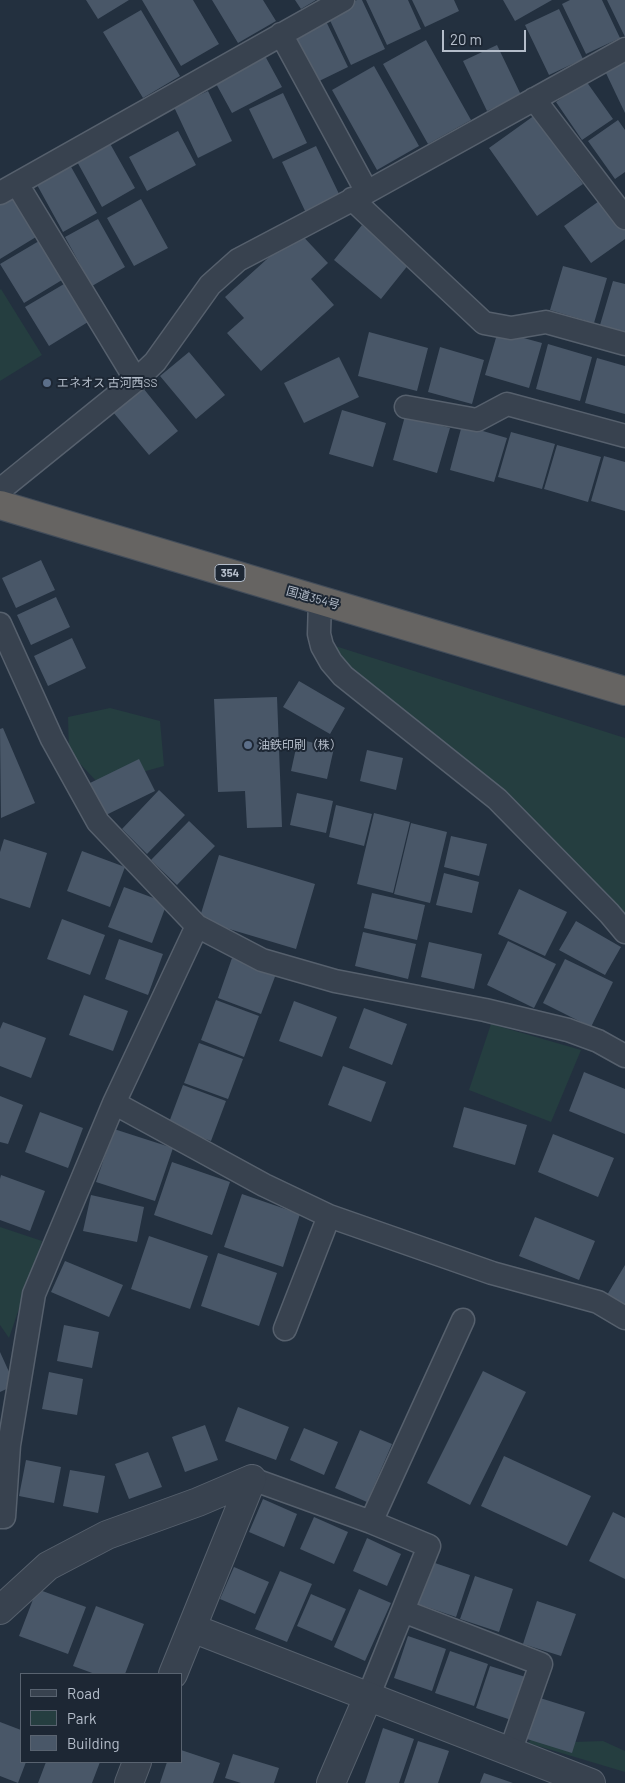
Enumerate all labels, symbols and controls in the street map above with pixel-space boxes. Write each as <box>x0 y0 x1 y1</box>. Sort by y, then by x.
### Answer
scale bar <box>445 20 529 52</box>
text: 20 m <box>450 30 482 48</box>
place label: エネオス 古河西SS <box>57 376 157 390</box>
marker: エネオス 古河西SS <box>41 377 53 389</box>
road number: 354 <box>215 564 245 582</box>
street label: 国道354号 <box>285 584 341 612</box>
place label: 油鉄印刷（株） <box>258 738 342 752</box>
marker: 油鉄印刷（株） <box>242 739 254 751</box>
legend <box>20 1673 182 1763</box>
text: Road <box>67 1684 100 1702</box>
text: Park <box>67 1709 96 1727</box>
text: Building <box>67 1734 120 1752</box>

